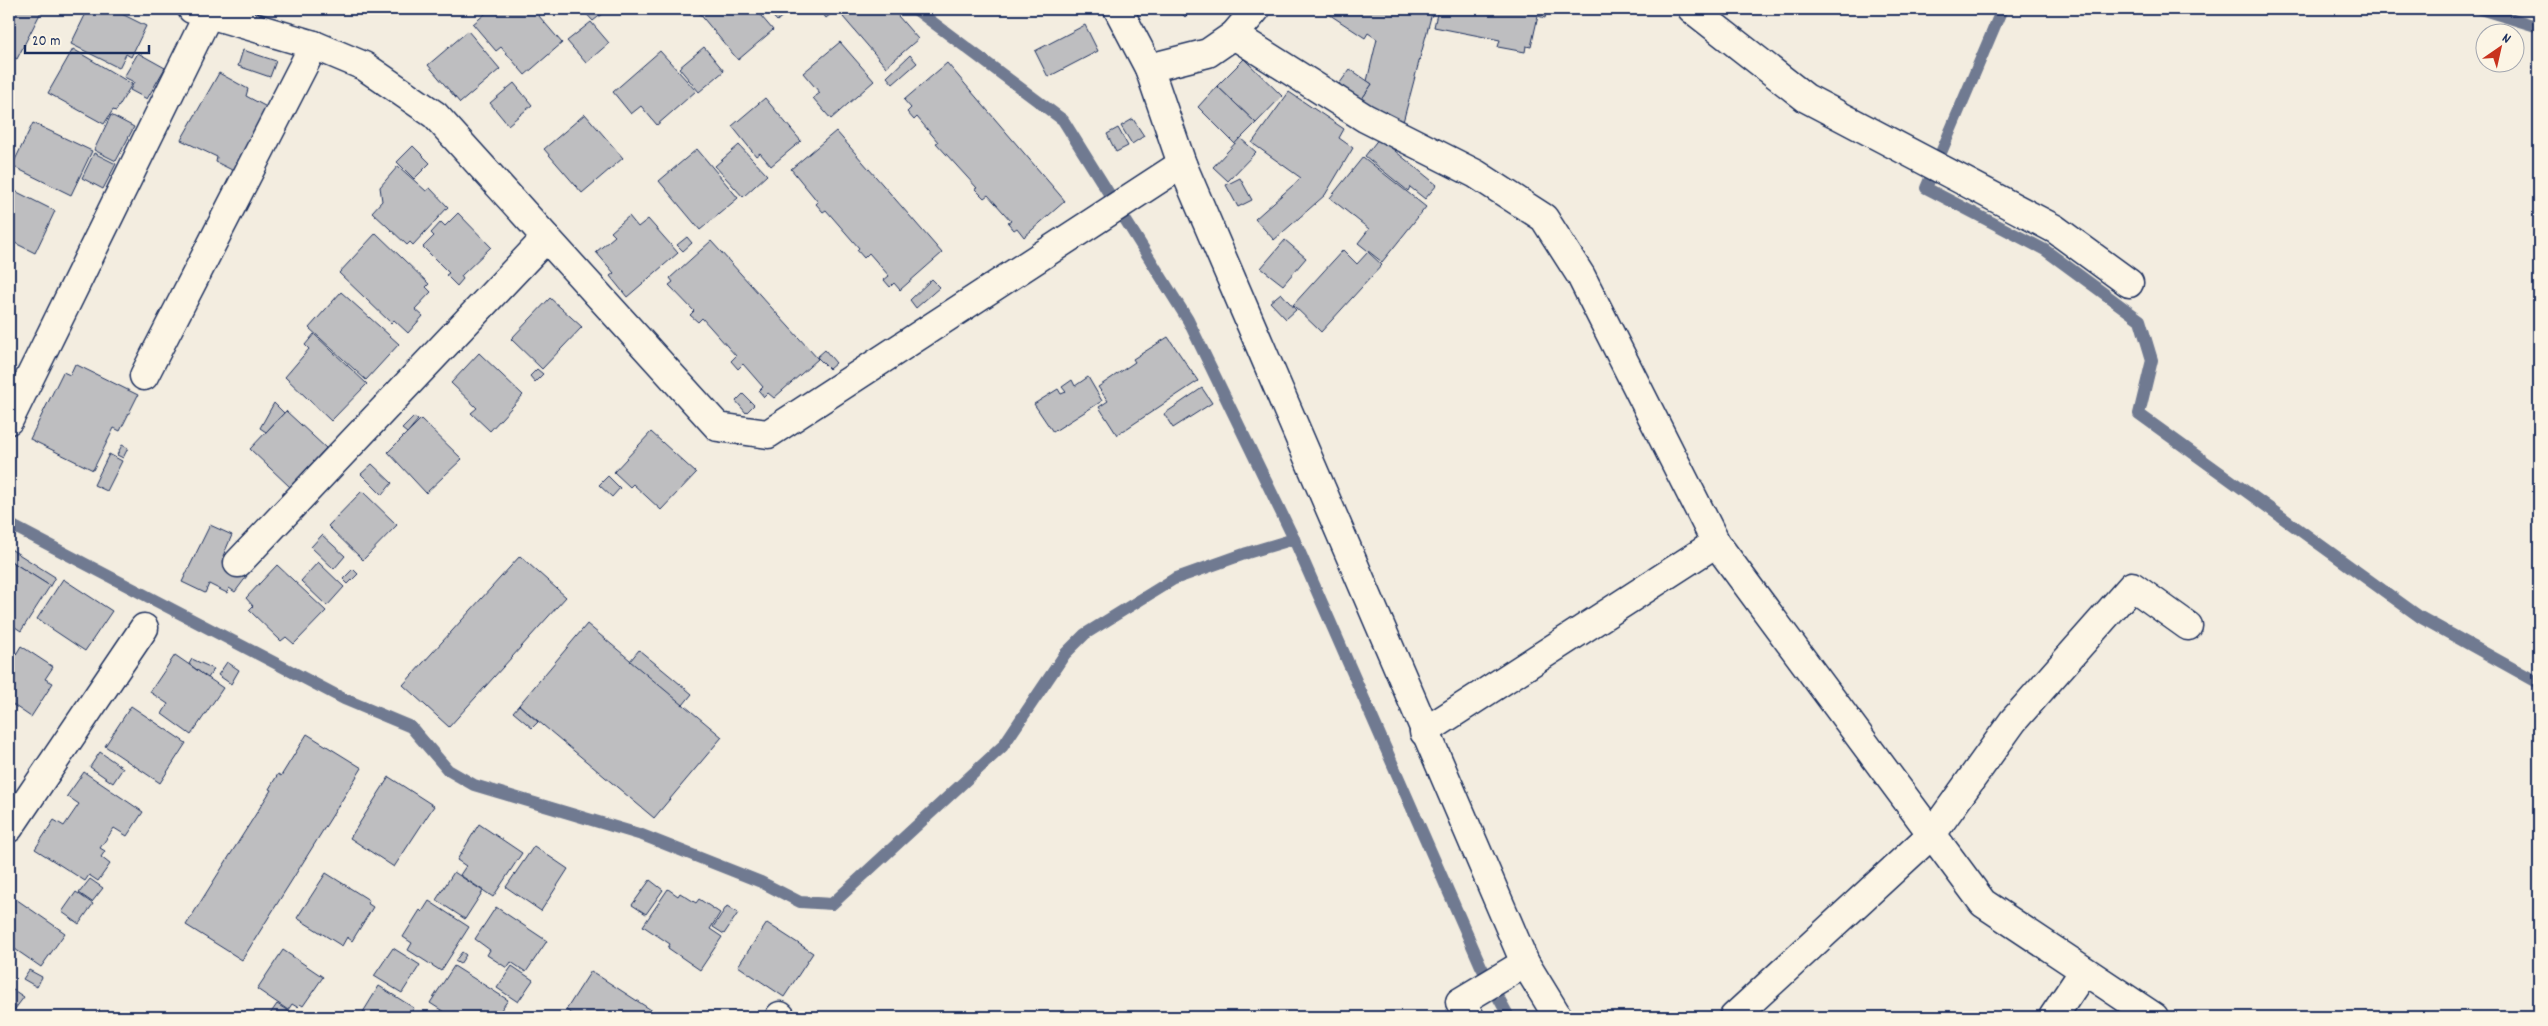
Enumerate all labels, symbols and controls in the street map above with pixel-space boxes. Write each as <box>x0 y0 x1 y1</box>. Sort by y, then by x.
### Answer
scale bar <box>25 22 149 54</box>
north arrow <box>2476 22 2526 72</box>
text: N <box>2498 29 2515 49</box>
text: 20 m <box>32 31 60 53</box>

